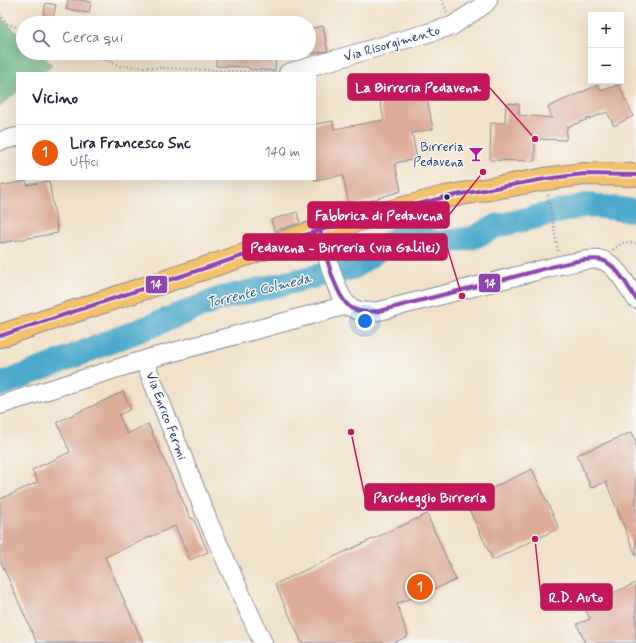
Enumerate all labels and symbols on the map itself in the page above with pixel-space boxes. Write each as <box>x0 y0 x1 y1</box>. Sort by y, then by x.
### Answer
street label: Via Risorgimento <box>342 22 442 66</box>
callout: La Birreria Pedavena <box>348 74 489 100</box>
text: La Birreria Pedavena <box>355 79 481 97</box>
place label: Birreria Pedavena <box>413 139 464 171</box>
bar icon: Birreria Pedavena <box>467 145 485 163</box>
unlabelled marker <box>442 192 452 202</box>
callout: Fabbrica di Pedavena <box>308 202 449 228</box>
text: Fabbrica di Pedavena <box>315 207 443 225</box>
callout: Pedavena - Birreria (via Galilei) <box>243 234 447 260</box>
text: Pedavena - Birreria (via Galilei) <box>250 239 440 257</box>
water label: Torrente Colmeda <box>205 269 314 313</box>
line badge: 14 <box>478 273 501 293</box>
line badge: 14 <box>145 275 168 294</box>
text: 14 <box>484 277 496 291</box>
text: 14 <box>150 278 162 292</box>
your location <box>355 311 375 331</box>
street label: Via Enrico Fermi <box>141 370 191 462</box>
callout: Parcheggio Birreria <box>365 484 494 510</box>
text: Parcheggio Birreria <box>373 489 487 510</box>
pin: 1 <box>407 572 433 602</box>
callout: R.D. Auto <box>541 584 612 610</box>
text: R.D. Auto <box>549 589 604 607</box>

